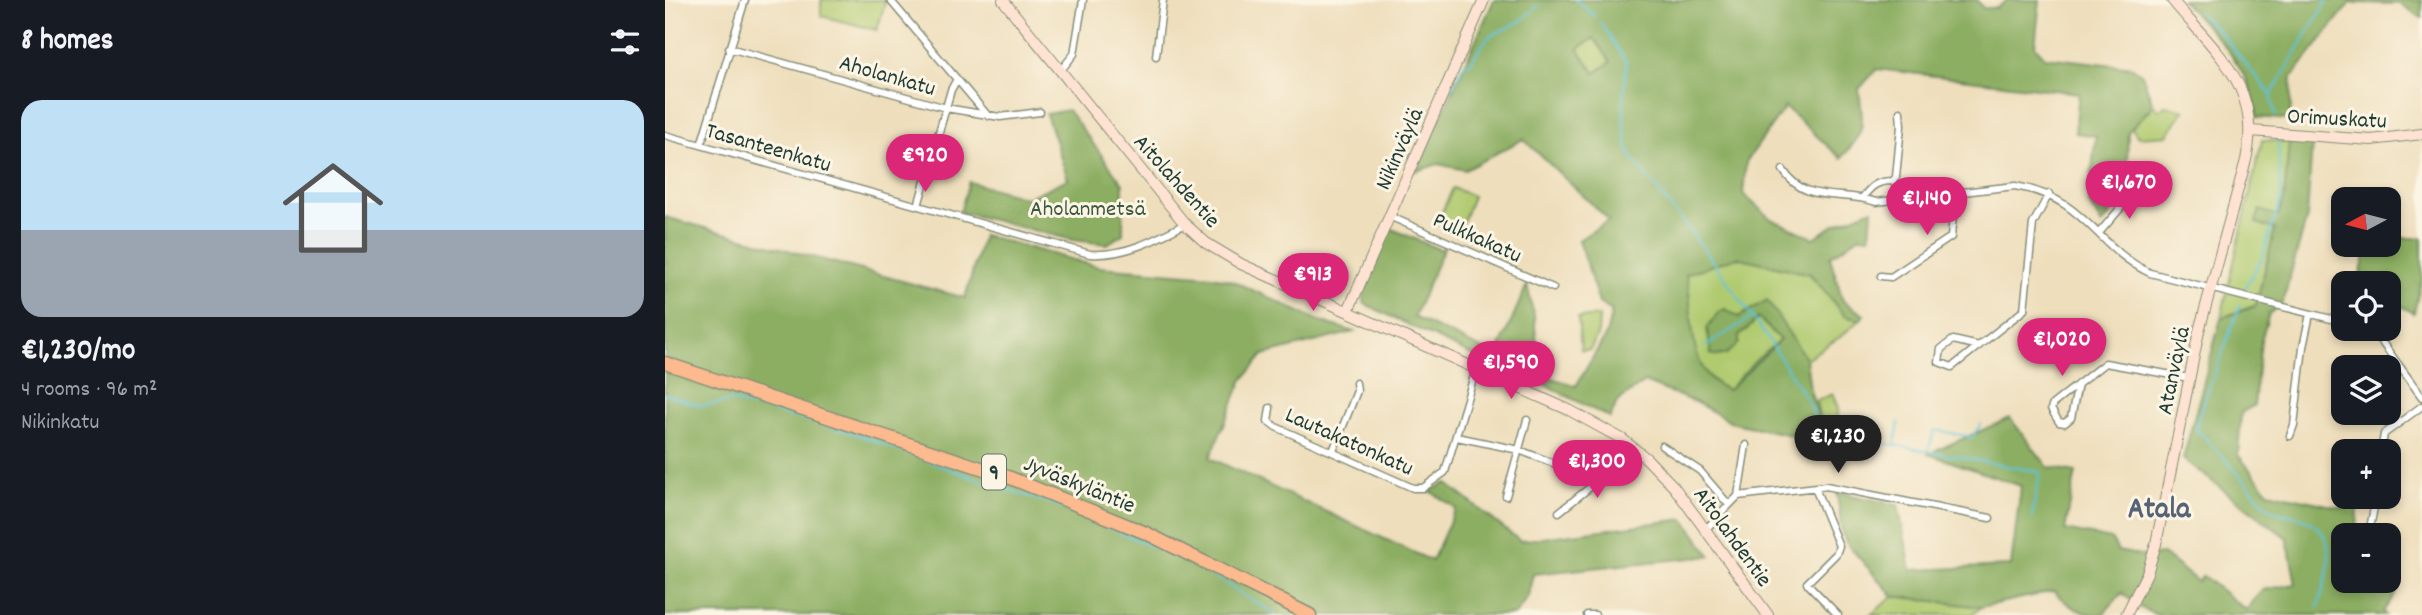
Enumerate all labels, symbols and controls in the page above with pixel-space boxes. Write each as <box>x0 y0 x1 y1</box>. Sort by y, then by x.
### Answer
text: 8 homes <box>21 21 113 64</box>
icon: filters <box>606 23 644 61</box>
street label: Aholankatu <box>835 48 939 107</box>
street label: Orimuskatu <box>2286 101 2388 140</box>
street label: Nikinväylä <box>1368 102 1434 196</box>
street label: Tasanteenkatu <box>701 116 835 183</box>
street label: Aitolahdentie <box>1124 128 1227 237</box>
pin: €920 <box>884 134 966 194</box>
text: €920 <box>902 140 948 173</box>
icon: home <box>270 145 396 271</box>
pin: €1,670 <box>2072 162 2186 221</box>
text: €1,670 <box>2102 167 2156 200</box>
pin: €1,140 <box>1870 177 1984 237</box>
text: €1,140 <box>1902 183 1952 216</box>
north arrow <box>2331 187 2401 257</box>
map controls <box>2331 187 2401 593</box>
park label: Aholanmetsä <box>1030 194 1146 227</box>
street label: Pulkkakatu <box>1427 205 1526 273</box>
pin: €913 <box>1272 254 1354 313</box>
text: €913 <box>1294 259 1332 292</box>
button: locate <box>2331 271 2401 341</box>
pin: €1,020 <box>2005 318 2119 378</box>
street label: Atanväylä <box>2150 323 2201 418</box>
text: €1,020 <box>2033 324 2091 357</box>
text: €1,230/mo <box>21 331 135 374</box>
pin: €1,590 <box>1454 342 1568 401</box>
text: €1,590 <box>1483 347 1539 380</box>
button: layers <box>2331 355 2401 425</box>
text: 4 rooms · 96 m² <box>21 374 157 407</box>
street label: Lautakatonkatu <box>1279 400 1418 486</box>
text: Nikinkatu <box>21 407 99 440</box>
pin: €1,230 <box>1781 416 1895 475</box>
text: €1,230 <box>1810 421 1866 454</box>
button: + <box>2331 439 2401 509</box>
pin: €1,300 <box>1540 440 1654 500</box>
text: €1,300 <box>1568 446 1626 479</box>
street label: Jyväskyläntie <box>1018 449 1139 524</box>
road number: 9 <box>982 454 1006 490</box>
street label: Aitolahdentie <box>1684 481 1779 595</box>
district label: Atala <box>2128 490 2191 533</box>
button: − <box>2331 523 2401 593</box>

